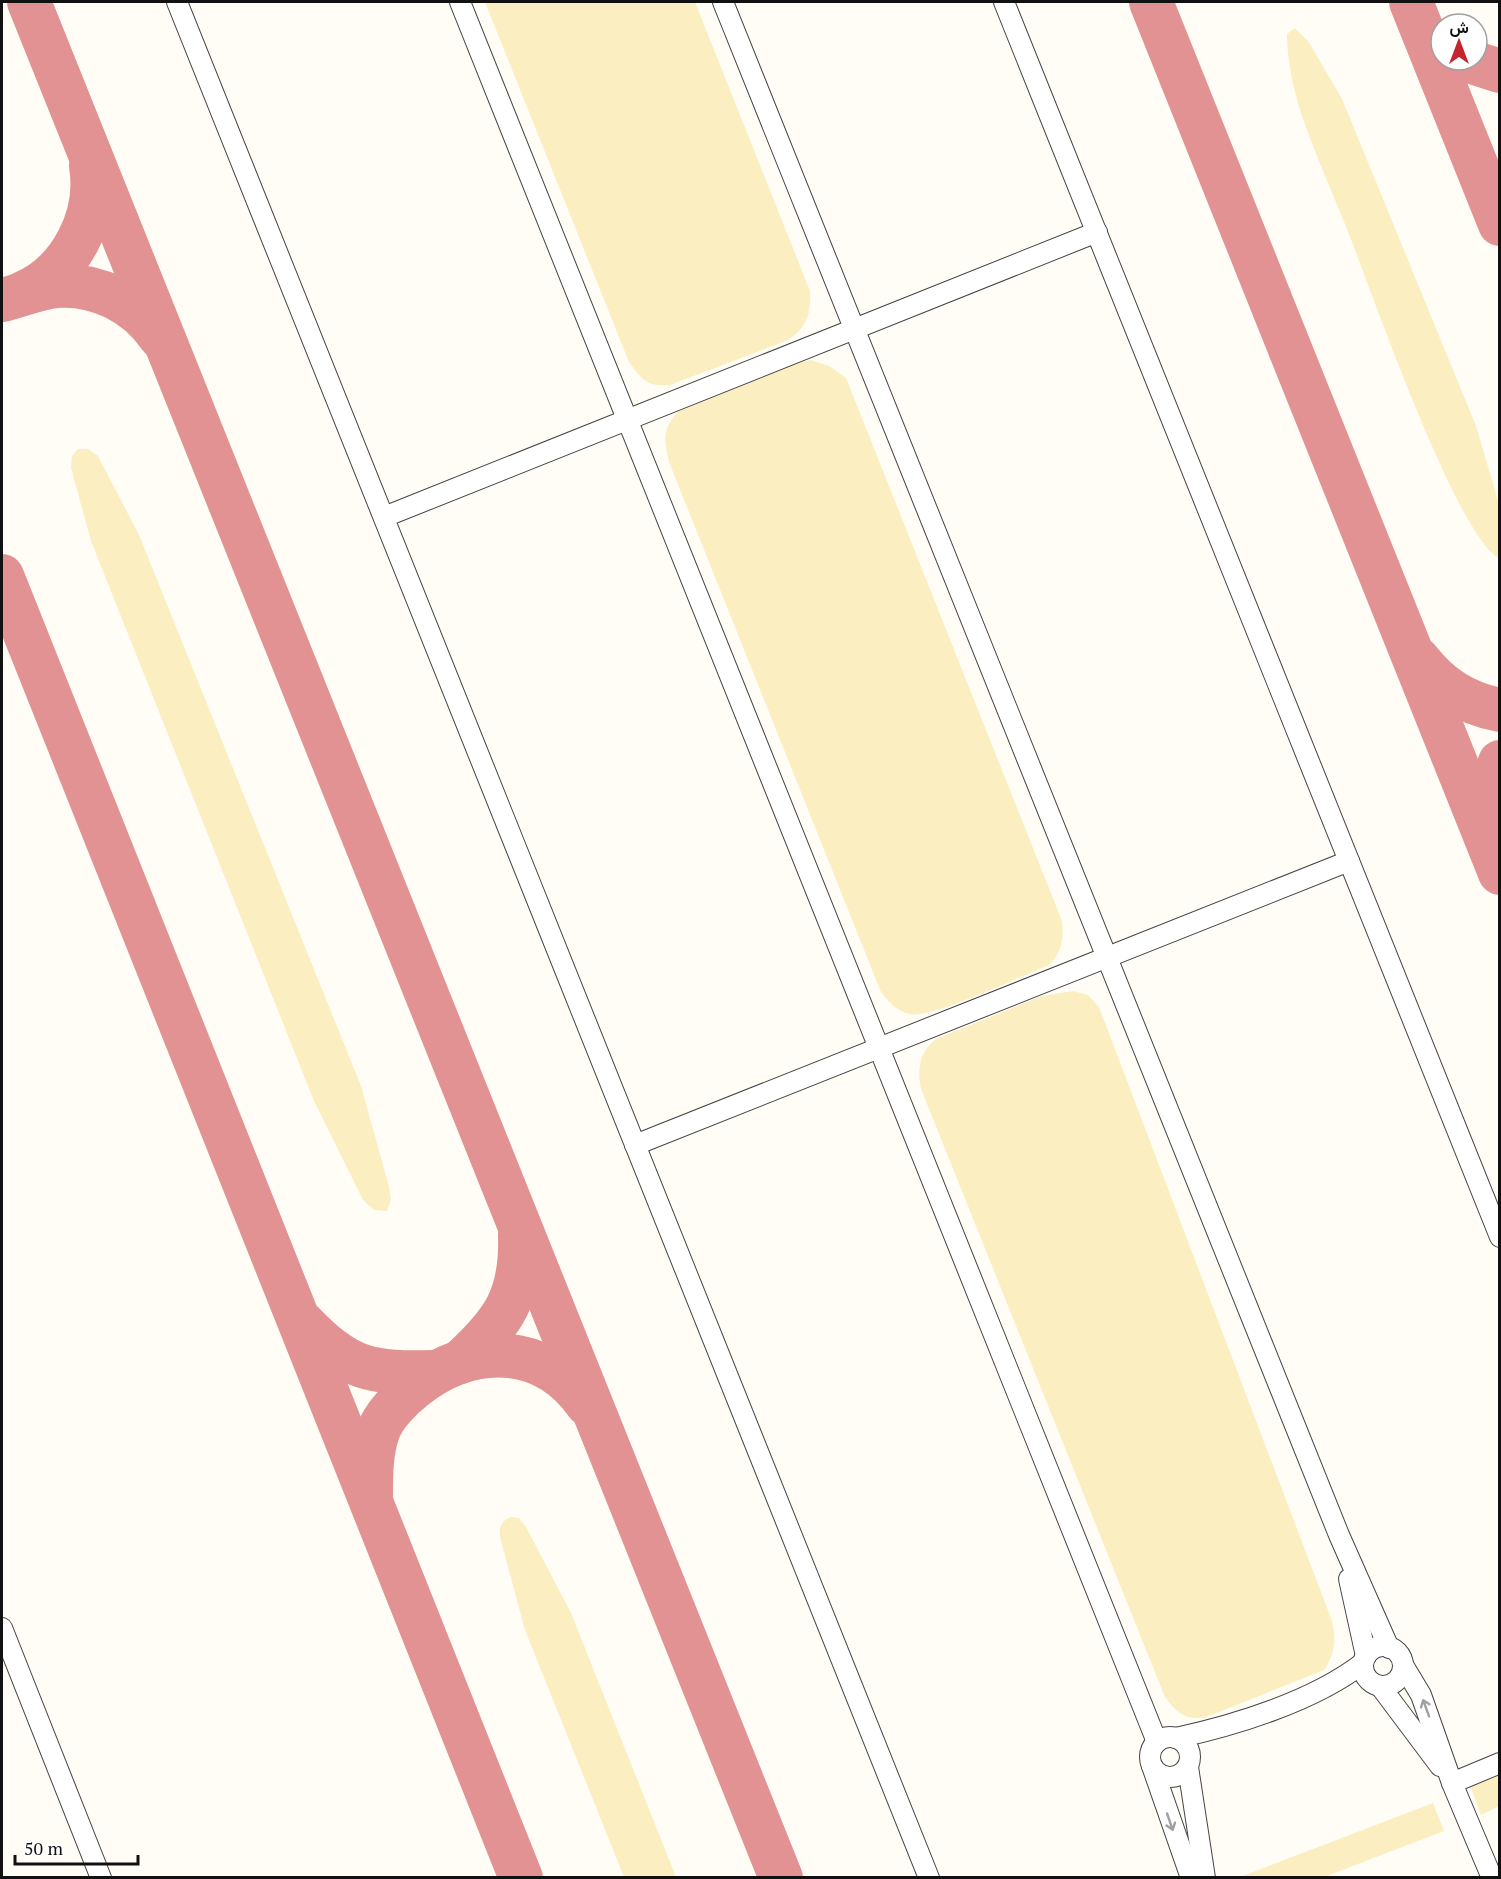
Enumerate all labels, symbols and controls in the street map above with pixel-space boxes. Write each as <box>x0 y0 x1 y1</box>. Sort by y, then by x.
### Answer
north arrow <box>1429 12 1489 72</box>
text: ش <box>1449 16 1469 38</box>
one-way arrow <box>1419 1699 1430 1718</box>
one-way arrow <box>1165 1812 1176 1831</box>
scale bar <box>15 1828 138 1866</box>
text: 50 m <box>24 1836 64 1860</box>

